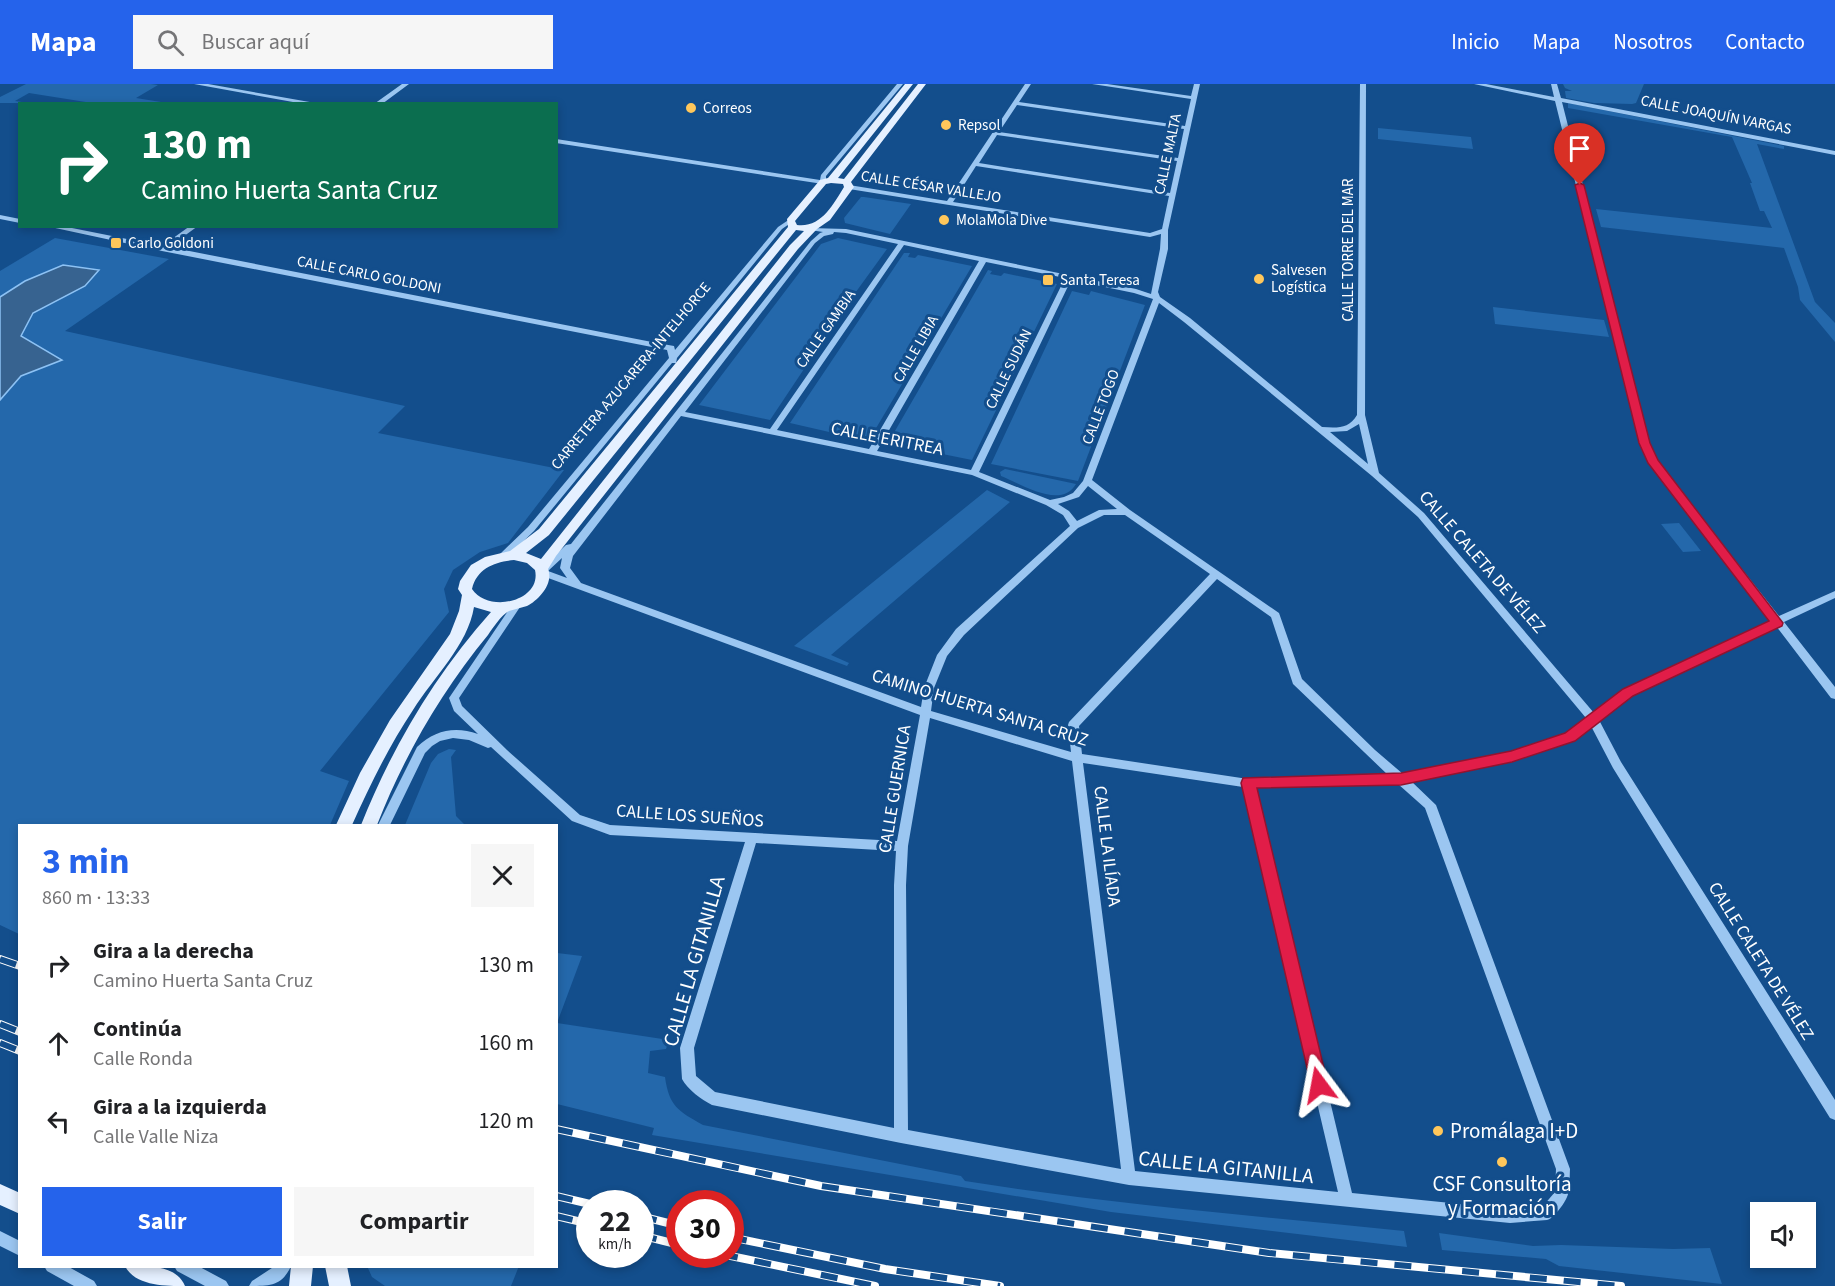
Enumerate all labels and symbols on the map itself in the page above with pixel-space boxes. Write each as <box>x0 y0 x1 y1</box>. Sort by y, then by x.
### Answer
street label: CALLE JOAQUÍN VARGAS <box>1639 90 1793 140</box>
place label: Correos <box>703 98 752 119</box>
marker: Correos <box>684 101 698 115</box>
street label: CALLE MALTA <box>1149 111 1187 196</box>
place label: Repsol <box>958 115 1001 136</box>
marker: Repsol <box>939 118 953 132</box>
pin <box>1554 123 1605 185</box>
street label: CALLE CÉSAR VALLEJO <box>859 166 1003 208</box>
street label: CALLE TORRE DEL MAR <box>1338 178 1359 321</box>
place label: MolaMola Dive <box>956 210 1047 231</box>
marker: MolaMola Dive <box>937 213 951 227</box>
place label: Carlo Goldoni <box>128 233 214 254</box>
marker: Carlo Goldoni <box>109 236 123 250</box>
street label: CALLE CARLO GOLDONI <box>295 251 443 299</box>
place label: Salvesen Logística <box>1271 260 1327 298</box>
place label: Santa Teresa <box>1060 270 1140 291</box>
marker: Salvesen Logística <box>1252 272 1266 286</box>
marker: Santa Teresa <box>1041 273 1055 287</box>
street label: CARRETERA AZUCARERA-INTELHORCE <box>546 278 716 474</box>
street label: CALLE GAMBIA <box>791 285 861 372</box>
street label: CALLE LIBIA <box>888 311 944 386</box>
street label: CALLE SUDÁN <box>981 325 1037 413</box>
street label: CALLE TOGO <box>1077 366 1125 448</box>
street label: CALLE ERITREA <box>829 416 946 462</box>
street label: CALLE CALETA DE VÉLEZ <box>1413 485 1551 639</box>
street label: CAMINO HUERTA SANTA CRUZ <box>869 663 1091 753</box>
street label: CALLE GUERNICA <box>873 723 918 855</box>
street label: CALLE LA ILÍADA <box>1087 784 1127 908</box>
street label: CALLE LOS SUEÑOS <box>615 798 765 834</box>
street label: CALLE LA GITANILLA <box>655 872 733 1050</box>
street label: CALLE CALETA DE VÉLEZ <box>1702 877 1820 1045</box>
position arrow <box>1287 1053 1351 1117</box>
place label: Promálaga I+D <box>1450 1116 1578 1146</box>
marker: Promálaga I+D <box>1431 1124 1445 1138</box>
street label: CALLE LA GITANILLA <box>1137 1143 1316 1191</box>
marker: CSF Consultoría y Formación <box>1495 1155 1509 1169</box>
place label: CSF Consultoría y Formación <box>1433 1169 1571 1223</box>
speed limit sign: 30 <box>666 1190 744 1268</box>

